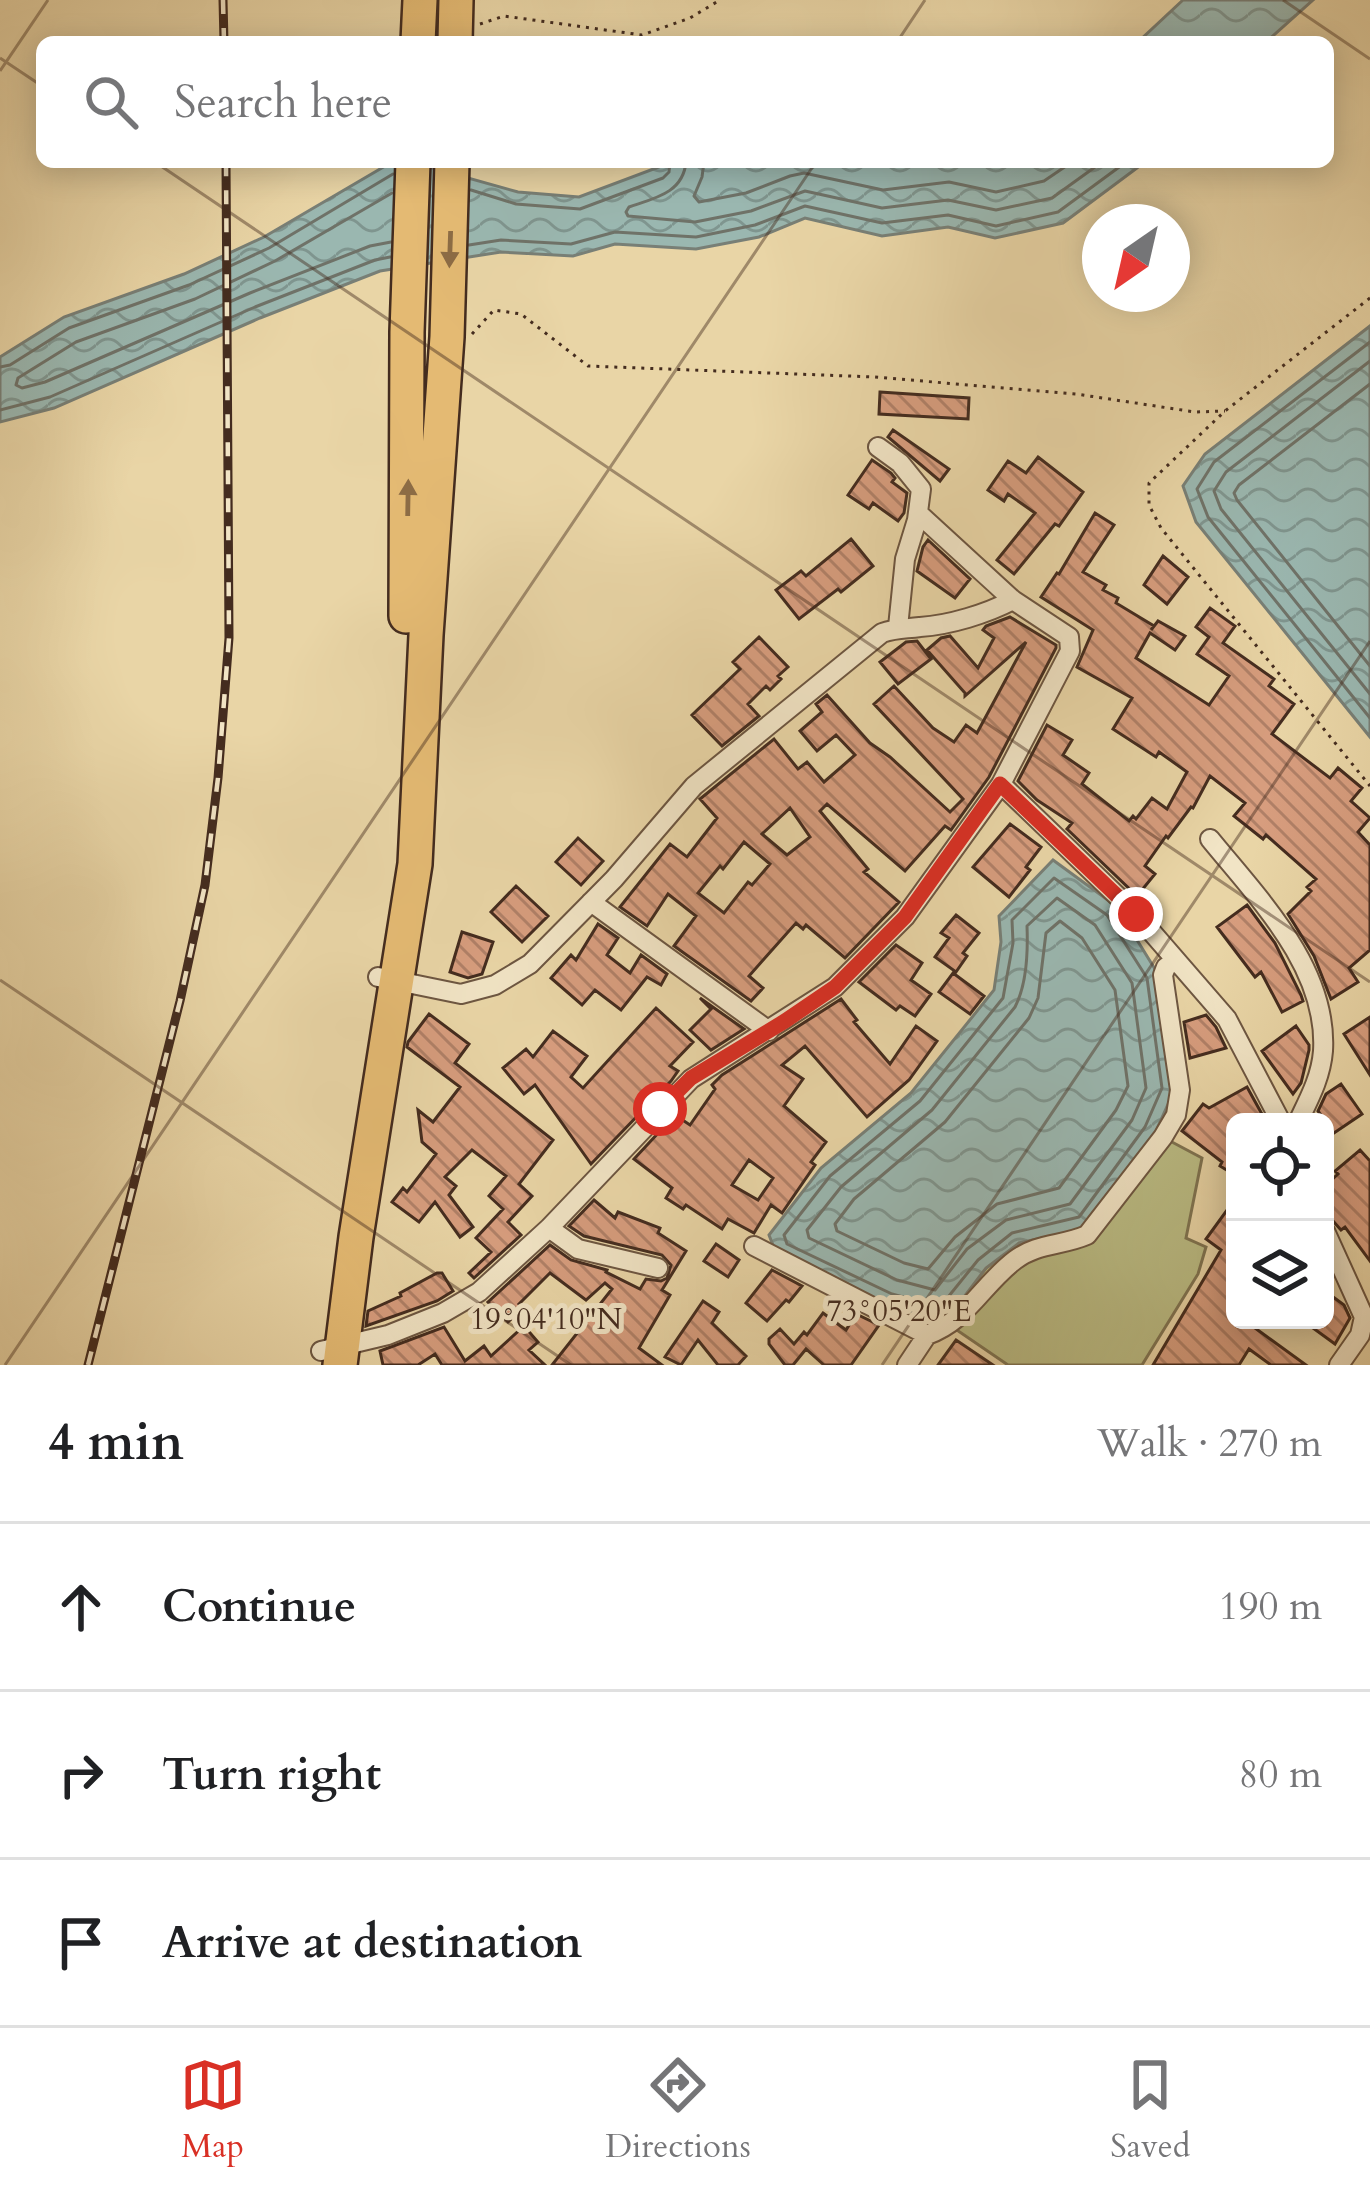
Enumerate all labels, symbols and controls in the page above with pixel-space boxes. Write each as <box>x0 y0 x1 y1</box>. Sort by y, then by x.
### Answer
search box <box>36 36 1334 168</box>
icon: search <box>78 69 144 135</box>
text: Search here <box>174 72 392 133</box>
north arrow <box>1082 204 1190 312</box>
one-way arrow <box>440 231 459 269</box>
one-way arrow <box>398 478 417 516</box>
route end <box>1109 887 1163 941</box>
route start <box>633 1082 687 1136</box>
map controls <box>1226 1113 1334 1329</box>
button: locate <box>1226 1113 1334 1221</box>
button: layers <box>1226 1221 1334 1329</box>
text: 73°05'20"E <box>826 1291 972 1332</box>
text: 19°04'10"N <box>470 1299 622 1340</box>
text: 4 min <box>48 1408 184 1478</box>
text: Walk · 270 m <box>1097 1417 1322 1470</box>
icon: ahead <box>48 1574 114 1640</box>
text: Continue <box>162 1576 356 1637</box>
text: 190 m <box>1219 1580 1322 1633</box>
icon: right <box>48 1742 114 1808</box>
text: Turn right <box>162 1744 381 1805</box>
text: 80 m <box>1239 1748 1322 1801</box>
icon: arrive <box>48 1910 114 1976</box>
text: Arrive at destination <box>162 1912 582 1973</box>
tab: Map <box>180 2052 246 2169</box>
tab: Directions <box>605 2052 751 2169</box>
tab: Saved <box>1110 2052 1190 2169</box>

